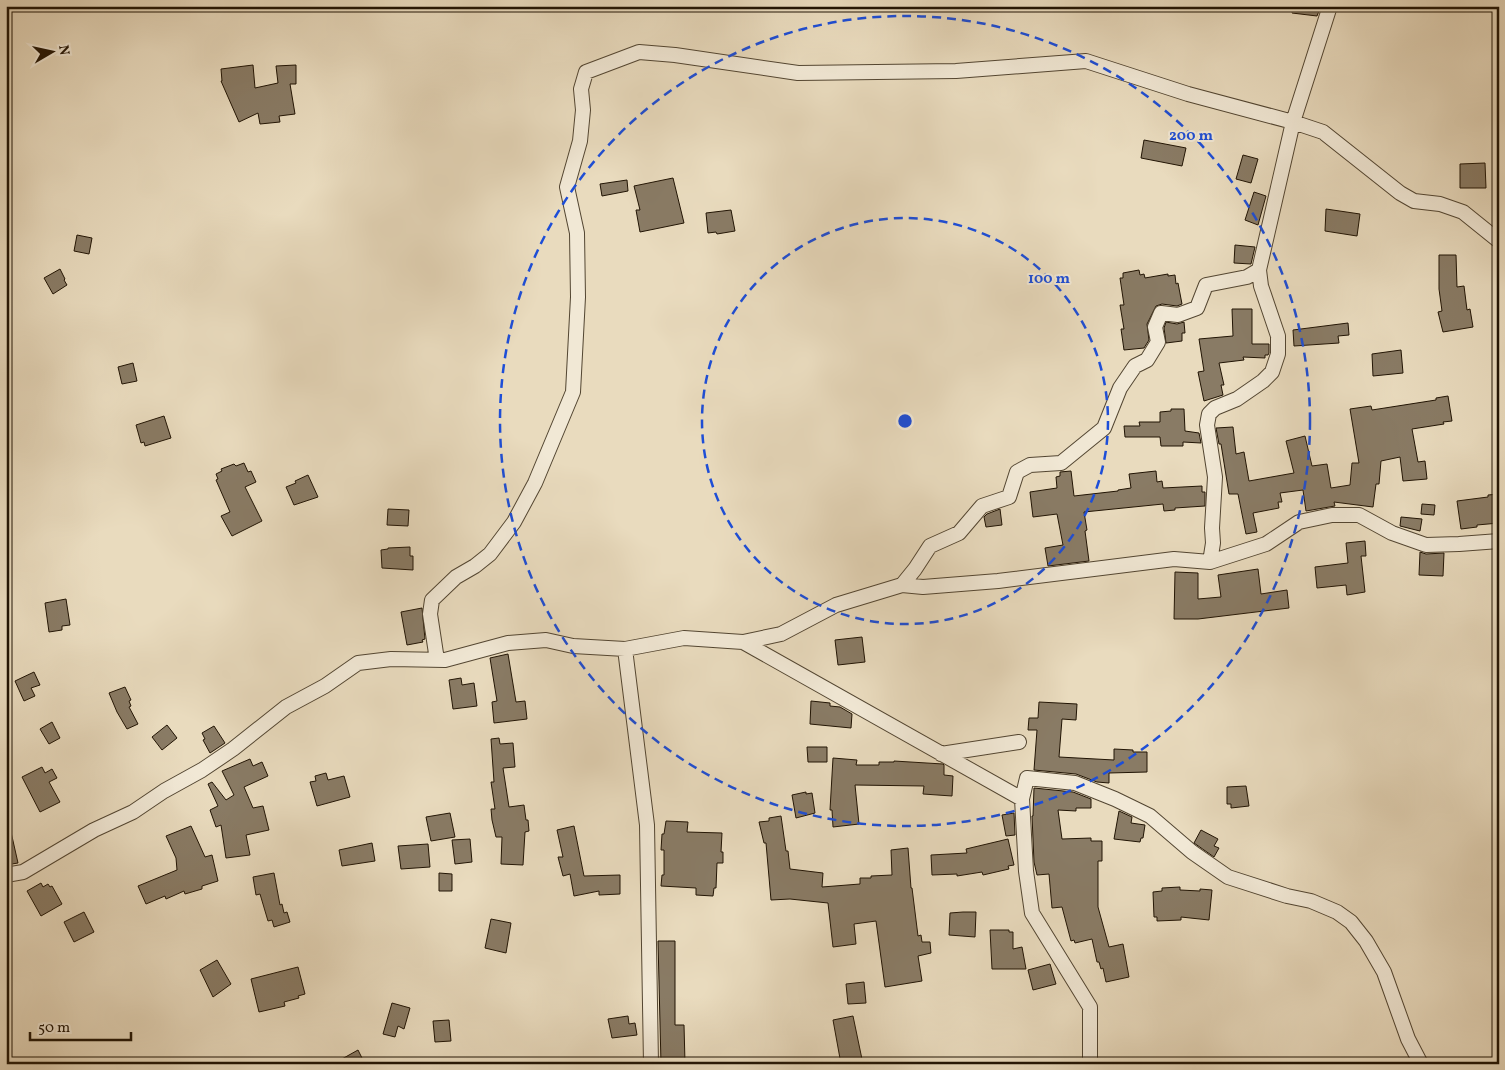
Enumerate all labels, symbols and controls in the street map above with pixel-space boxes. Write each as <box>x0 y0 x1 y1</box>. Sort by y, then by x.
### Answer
north arrow <box>28 28 78 78</box>
text: N <box>53 44 74 57</box>
text: 200 m <box>1169 126 1213 147</box>
text: 100 m <box>1028 269 1071 290</box>
centre of rings <box>896 412 914 430</box>
scale bar <box>30 1010 131 1042</box>
text: 50 m <box>38 1018 70 1039</box>

